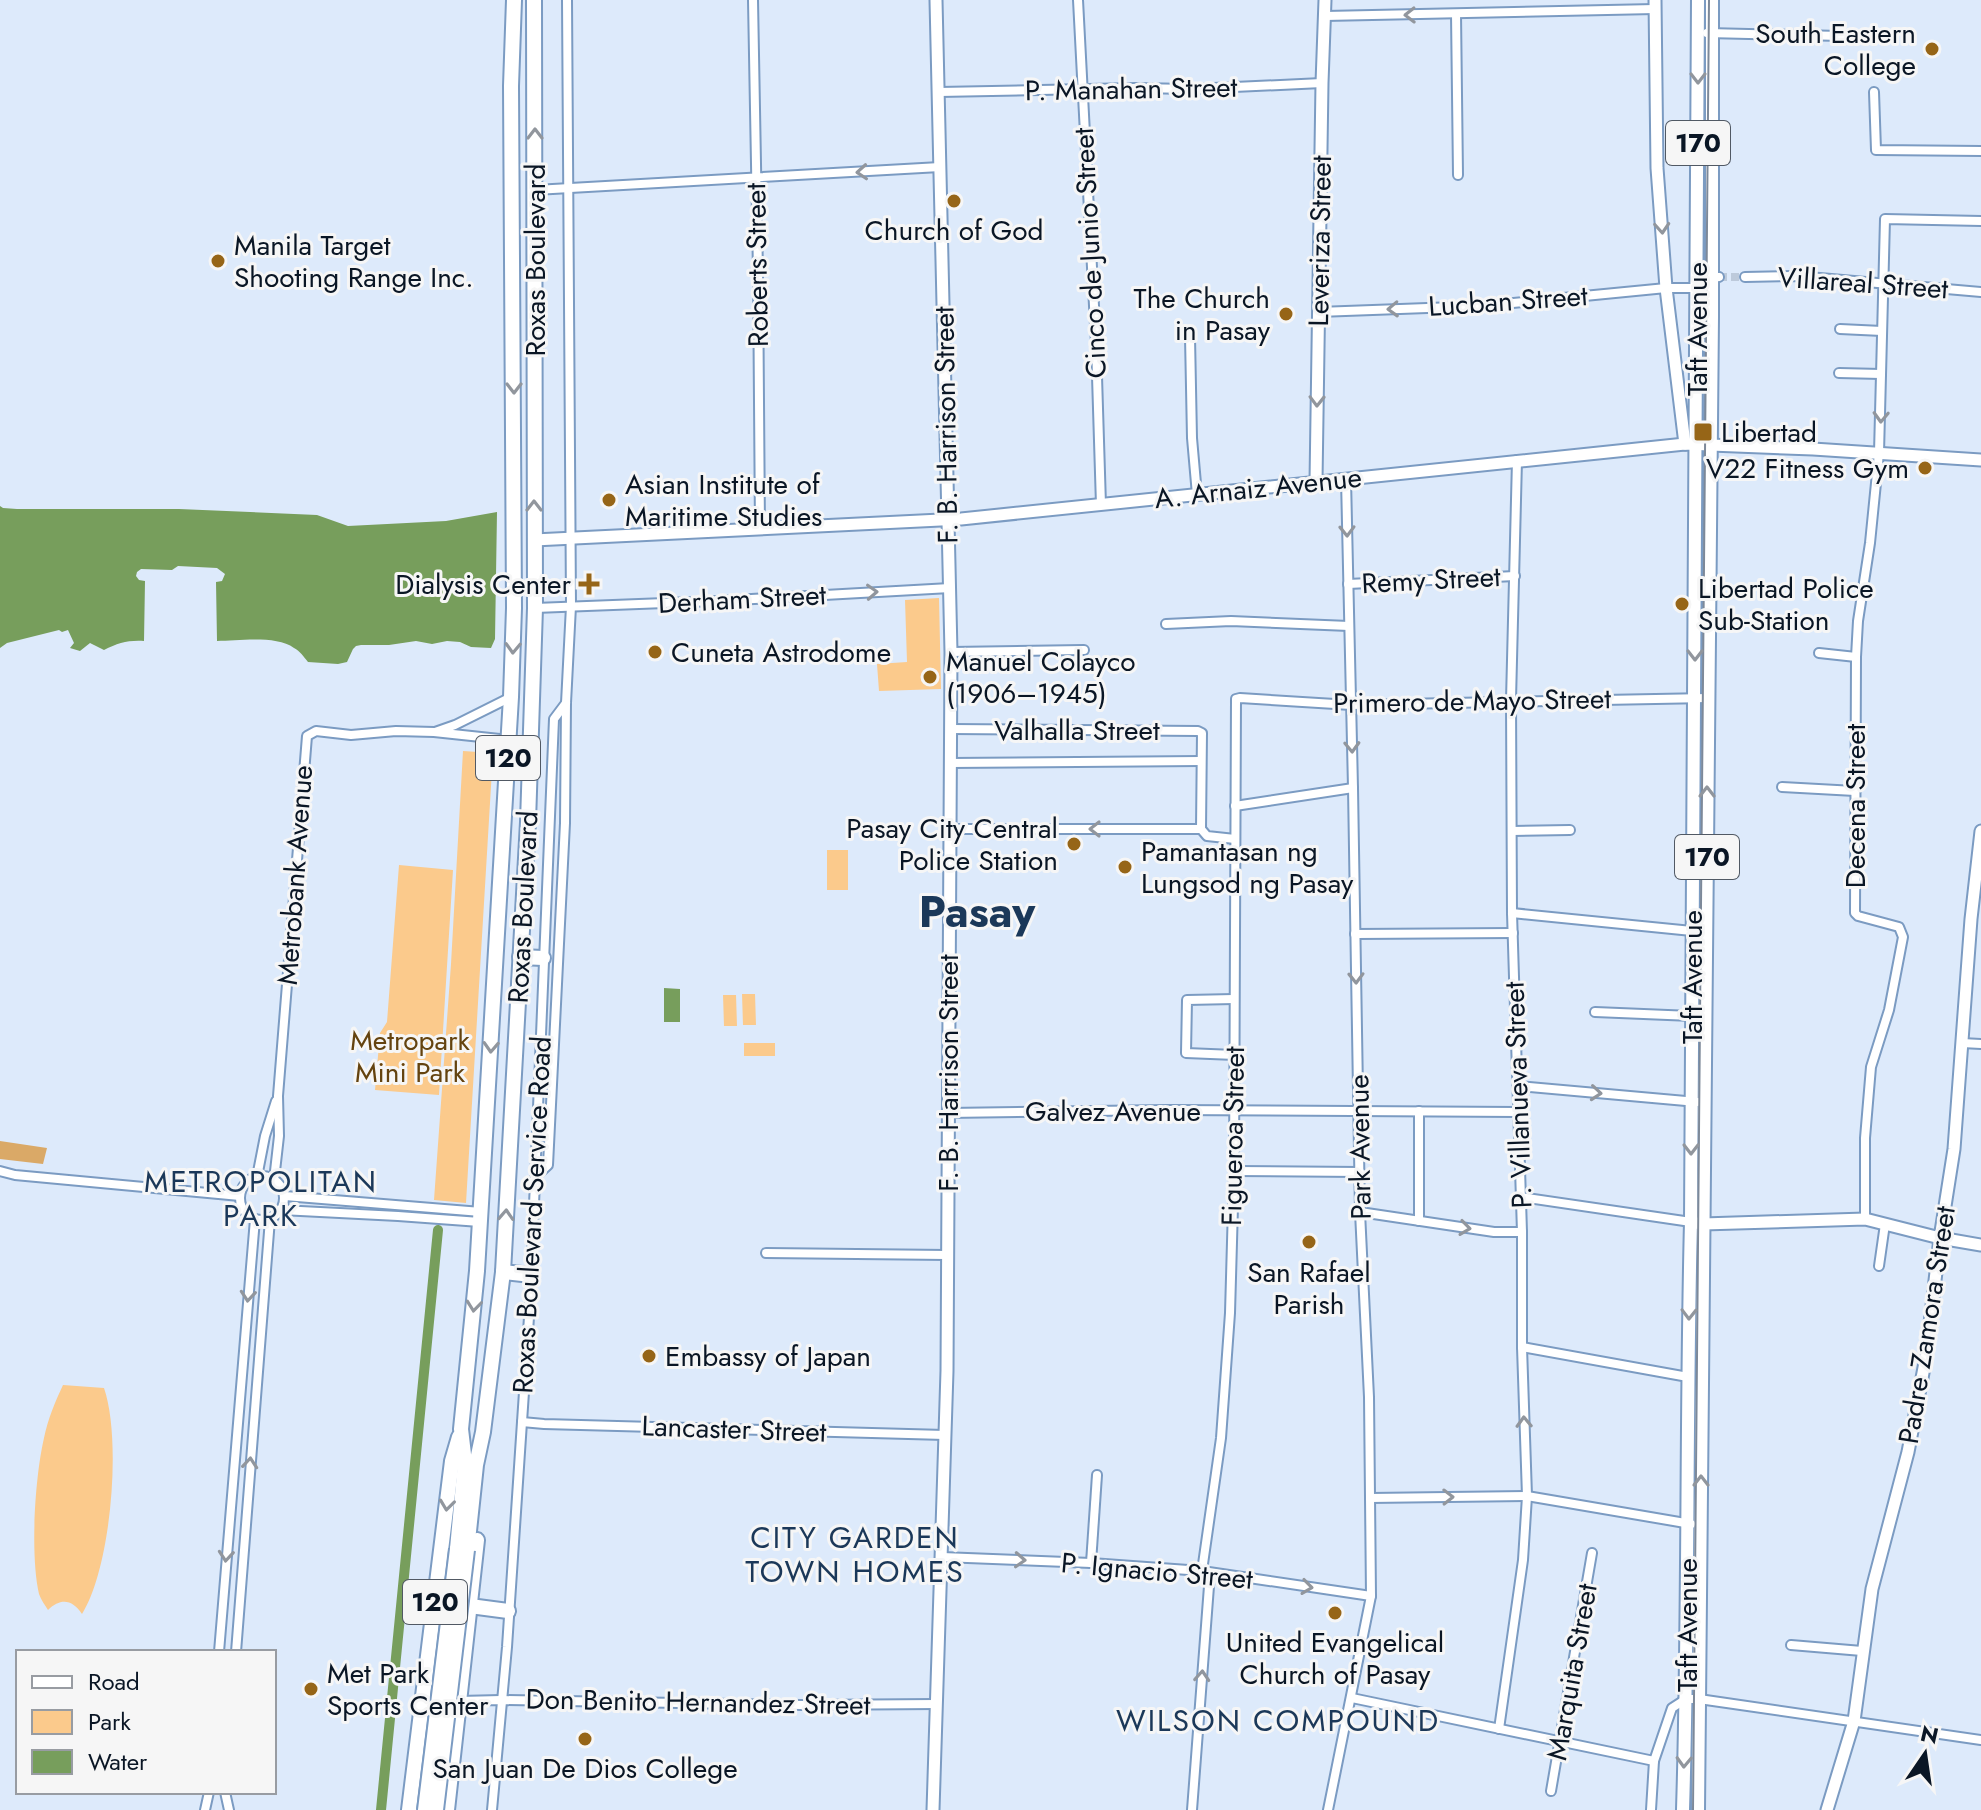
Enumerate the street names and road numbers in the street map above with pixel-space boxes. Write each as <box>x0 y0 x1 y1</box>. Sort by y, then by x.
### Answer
street label: P. Manahan Street <box>1024 67 1238 111</box>
road number: 170 <box>1666 121 1730 165</box>
street label: Cinco de Junio Street <box>1063 126 1117 379</box>
street label: Leveriza Street <box>1298 155 1342 327</box>
street label: Roxas Boulevard <box>515 164 556 356</box>
street label: Roberts Street <box>735 182 779 347</box>
street label: Villareal Street <box>1776 257 1950 309</box>
street label: Taft Avenue <box>1677 262 1718 396</box>
street label: Lucban Street <box>1427 275 1589 327</box>
street label: F. B. Harrison Street <box>923 306 969 544</box>
street label: A. Arnaiz Avenue <box>1152 457 1364 519</box>
street label: Remy Street <box>1360 556 1502 604</box>
street label: Derham Street <box>657 574 827 624</box>
street label: Primero de Mayo Street <box>1333 678 1612 724</box>
street label: Valhalla Street <box>994 710 1160 751</box>
street label: Decena Street <box>1835 723 1876 888</box>
road number: 120 <box>476 736 540 780</box>
street label: Metrobank Avenue <box>267 764 323 986</box>
street label: Roxas Boulevard <box>497 810 549 1004</box>
road number: 170 <box>1675 835 1739 879</box>
street label: Taft Avenue <box>1672 910 1713 1044</box>
street label: F. B. Harrison Street <box>928 954 969 1192</box>
street label: P. Villanueva Street <box>1494 981 1542 1209</box>
street label: Roxas Boulevard Service Road <box>502 1035 562 1395</box>
street label: Figueroa Street <box>1211 1046 1255 1226</box>
street label: Park Avenue <box>1338 1074 1382 1220</box>
street label: Galvez Avenue <box>1025 1091 1201 1132</box>
street label: Padre Zamora Street <box>1888 1203 1966 1447</box>
street label: Lancaster Street <box>641 1405 827 1453</box>
street label: P. Ignacio Street <box>1059 1542 1255 1600</box>
street label: Taft Avenue <box>1667 1558 1708 1692</box>
road number: 120 <box>403 1580 467 1624</box>
street label: Marquita Street <box>1536 1580 1608 1764</box>
street label: Don Benito Hernandez Street <box>525 1678 871 1726</box>

